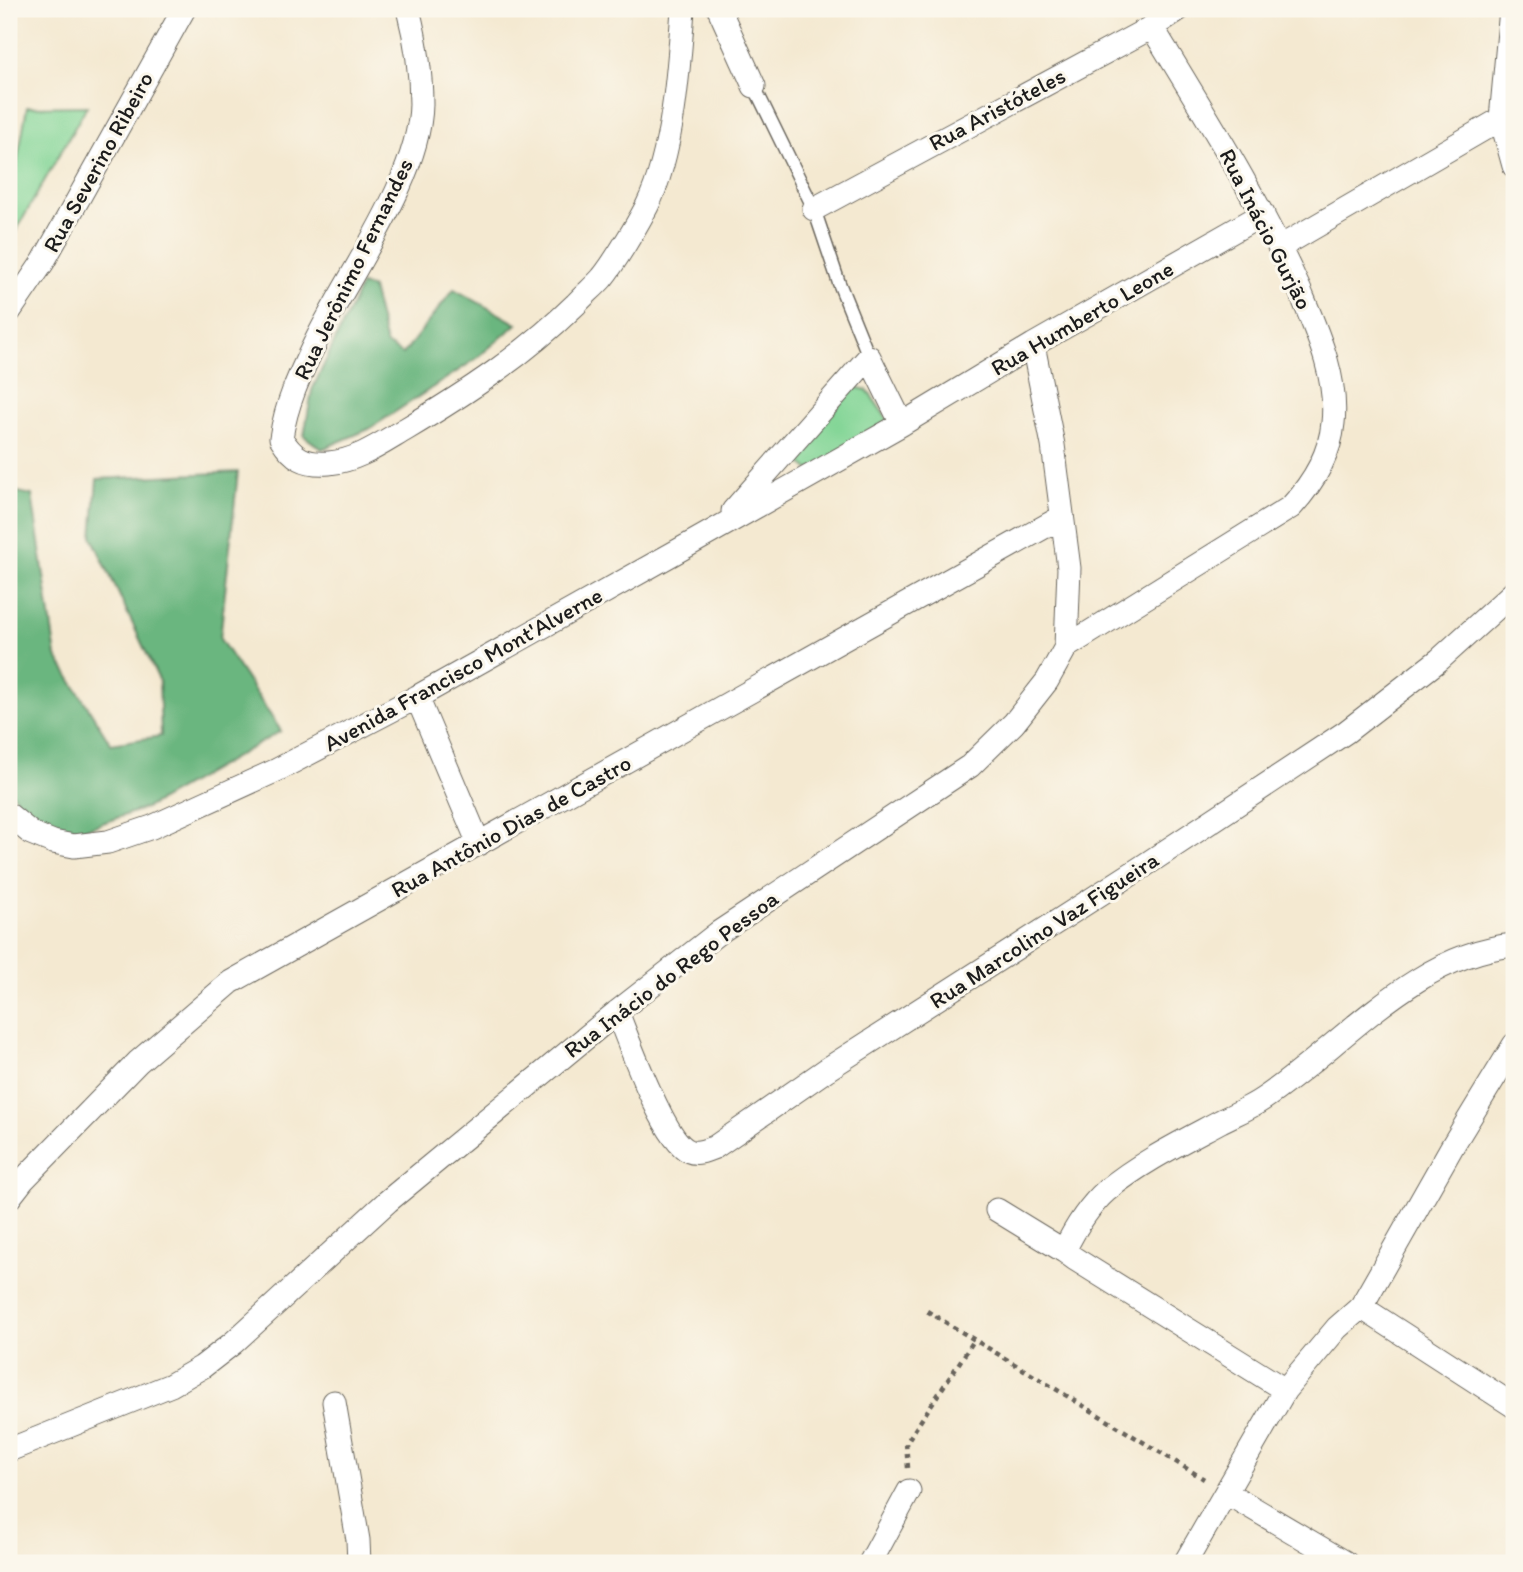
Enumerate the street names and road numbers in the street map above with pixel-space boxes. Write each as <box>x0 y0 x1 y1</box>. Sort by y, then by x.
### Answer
street label: Rua Aristóteles <box>924 61 1070 157</box>
street label: Rua Severino Ribeiro <box>37 67 159 257</box>
street label: Rua Inácio Gurjão <box>1213 144 1319 314</box>
street label: Rua Jerônimo Fernandes <box>287 154 419 384</box>
street label: Rua Humberto Leone <box>986 254 1178 382</box>
street label: Avenida Francisco Mont'Alverne <box>319 581 607 757</box>
street label: Rua Antônio Dias de Castro <box>386 748 636 904</box>
street label: Rua Marcolino Vaz Figueira <box>924 845 1164 1015</box>
street label: Rua Inácio do Rego Pessoa <box>558 884 784 1064</box>

